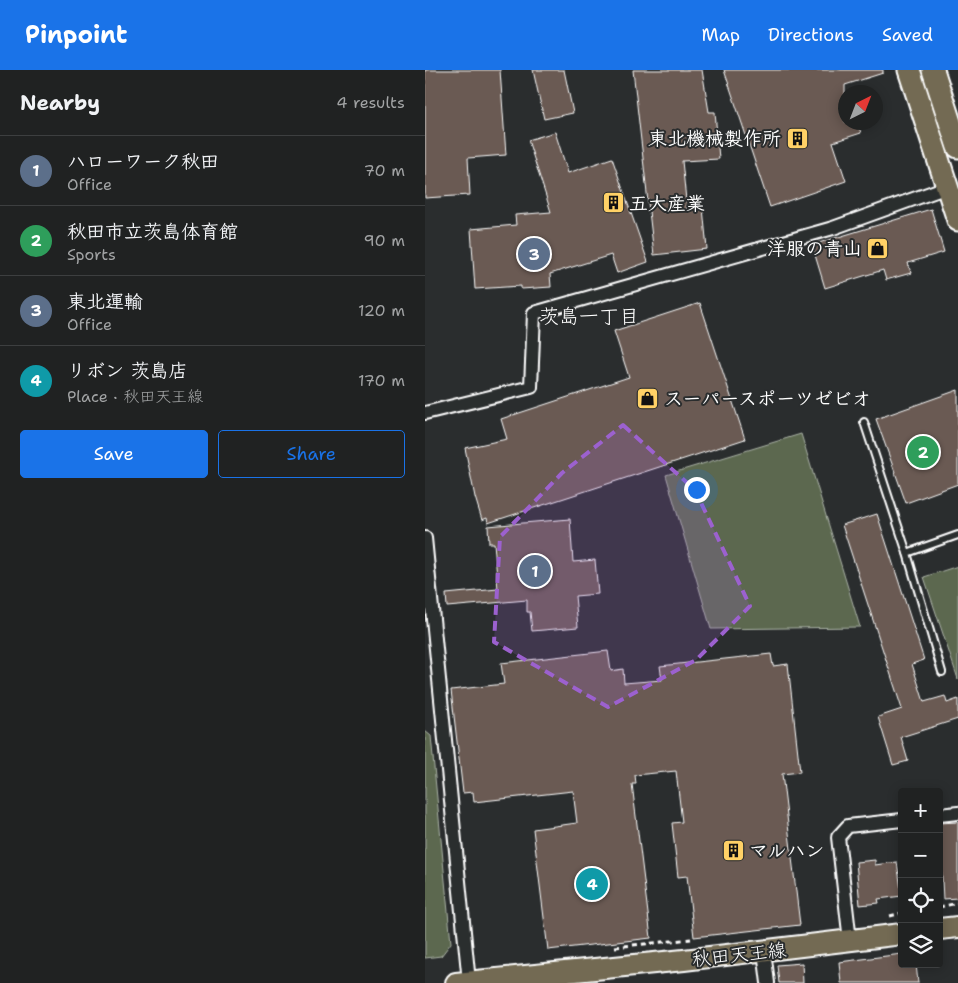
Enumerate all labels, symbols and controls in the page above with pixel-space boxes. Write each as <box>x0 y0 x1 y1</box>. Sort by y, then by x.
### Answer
text: Pinpoint <box>25 19 127 51</box>
text: Map <box>702 23 740 47</box>
text: Directions <box>768 23 854 47</box>
text: Saved <box>882 23 933 47</box>
north arrow <box>838 85 883 130</box>
text: Nearby <box>20 89 100 117</box>
text: 4 results <box>336 92 405 113</box>
place label: 東北機械製作所 <box>648 126 781 151</box>
building icon: 東北機械製作所 <box>785 126 809 150</box>
text: ハローワーク秋田 <box>67 149 219 174</box>
text: 1 <box>32 160 40 181</box>
text: 70 m <box>364 160 405 181</box>
text: Office <box>67 174 112 195</box>
building icon: 五大産業 <box>601 191 625 215</box>
place label: 五大産業 <box>629 191 705 216</box>
text: 秋田市立茨島体育館 <box>67 219 238 244</box>
text: 2 <box>30 230 42 251</box>
text: 90 m <box>364 230 405 251</box>
pin: 3 <box>518 235 550 273</box>
place label: 洋服の青山 <box>767 236 862 261</box>
shop icon: 洋服の青山 <box>866 236 890 260</box>
text: Sports <box>67 244 116 265</box>
text: 東北運輸 <box>67 289 143 314</box>
text: 3 <box>30 300 42 321</box>
text: 120 m <box>358 300 405 321</box>
district label: 茨島一丁目 <box>539 303 639 329</box>
text: Office <box>67 314 112 335</box>
text: リボン 茨島店 <box>67 358 188 383</box>
text: 4 <box>30 370 42 391</box>
text: 170 m <box>358 370 405 391</box>
text: Place · 秋田天王線 <box>67 386 203 407</box>
shop icon: スーパースポーツゼビオ <box>636 386 660 410</box>
place label: スーパースポーツゼビオ <box>664 386 871 411</box>
button: Save <box>20 430 208 478</box>
button: Share <box>218 430 405 478</box>
pin: 2 <box>907 433 939 471</box>
your location <box>684 477 710 503</box>
pin: 1 <box>519 552 551 590</box>
map controls <box>898 788 943 968</box>
button: + <box>898 788 943 833</box>
button: − <box>898 833 943 878</box>
building icon: マルハン <box>721 838 745 862</box>
place label: マルハン <box>749 838 824 863</box>
pin: 4 <box>576 865 608 903</box>
button: locate <box>898 878 943 923</box>
button: layers <box>898 923 943 968</box>
street label: 秋田天王線 <box>690 937 788 972</box>

